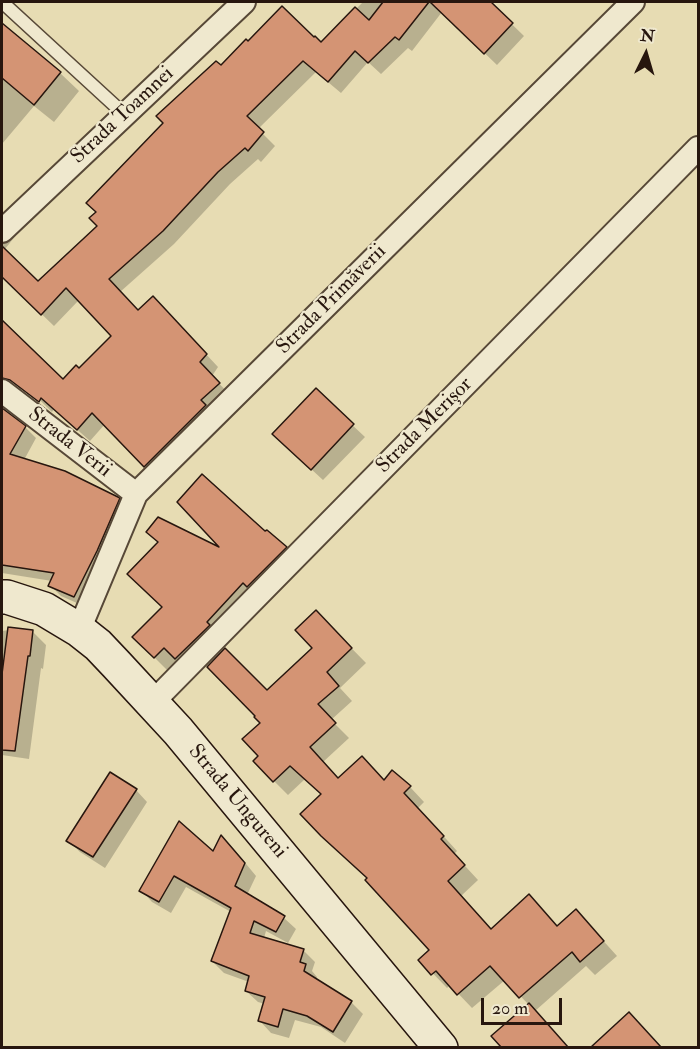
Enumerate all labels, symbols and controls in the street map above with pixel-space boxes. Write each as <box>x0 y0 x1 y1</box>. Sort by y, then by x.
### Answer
north arrow <box>616 24 676 84</box>
text: N <box>640 25 656 47</box>
street label: Strada Toamnei <box>66 62 180 170</box>
street label: Strada Primăverii <box>272 240 392 360</box>
street label: Strada Merișor <box>372 373 478 479</box>
street label: Strada Verii <box>22 403 116 483</box>
street label: Strada Ungureni <box>182 740 292 864</box>
scale bar <box>484 986 565 1024</box>
text: 20 m <box>492 997 528 1020</box>

